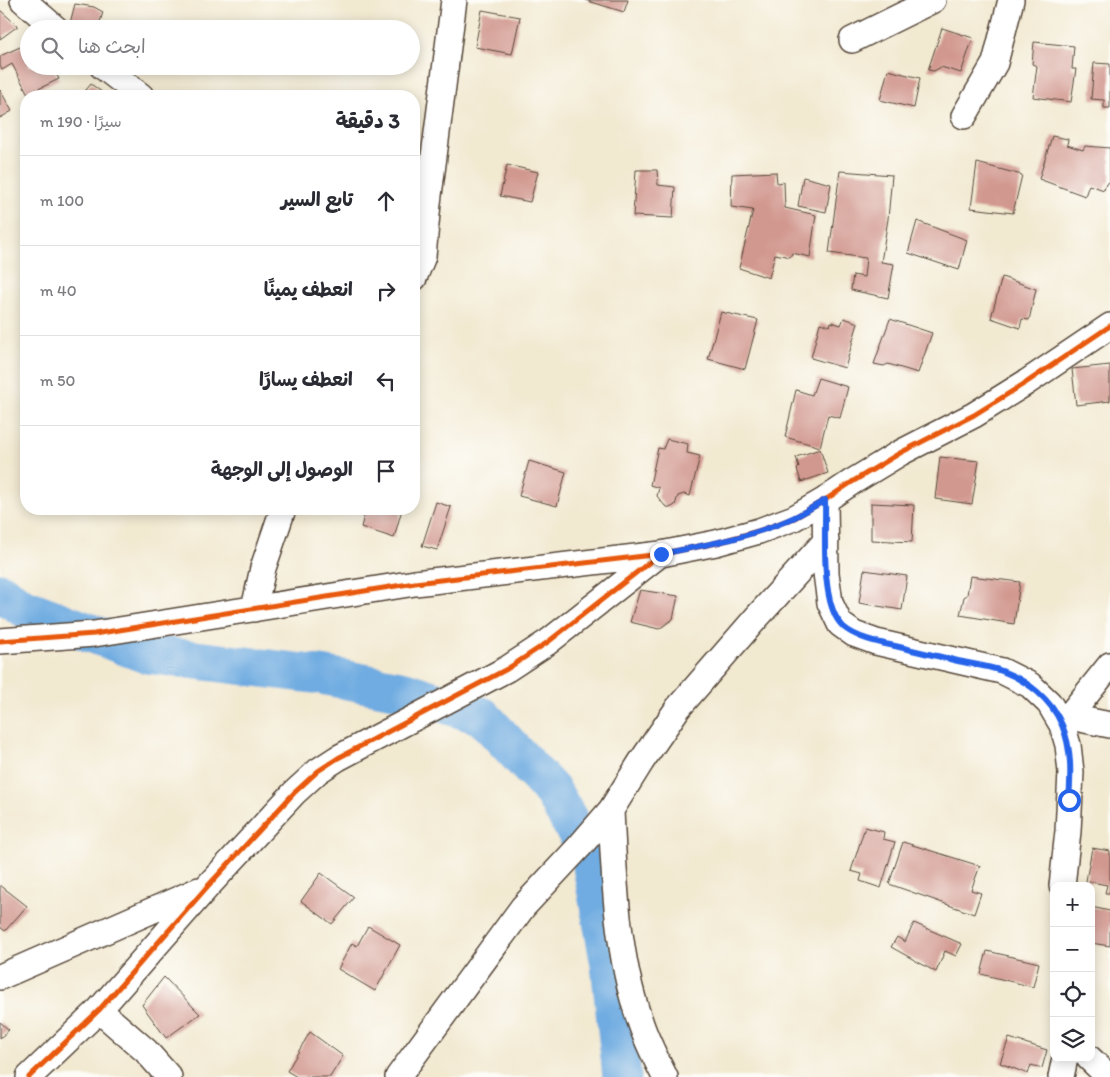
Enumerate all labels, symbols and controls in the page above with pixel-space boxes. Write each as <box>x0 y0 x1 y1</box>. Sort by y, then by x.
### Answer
search box <box>20 20 420 75</box>
icon: search <box>38 34 66 62</box>
text: ابحث هنا <box>78 35 146 58</box>
text: 3 دقيقة <box>335 108 400 133</box>
text: سيرًا · 190 m <box>40 112 122 131</box>
icon: ahead <box>372 187 400 215</box>
text: تابع السير <box>281 188 353 211</box>
text: 100 m <box>40 191 84 210</box>
icon: right <box>372 277 400 305</box>
text: انعطف يمينًا <box>264 278 353 301</box>
text: 40 m <box>40 281 77 300</box>
icon: left <box>372 367 400 395</box>
text: انعطف يسارًا <box>259 368 353 391</box>
text: 50 m <box>40 371 75 390</box>
icon: arrive <box>372 457 400 485</box>
text: الوصول إلى الوجهة <box>211 458 353 481</box>
route end <box>650 543 673 566</box>
route start <box>1058 789 1081 812</box>
map controls <box>1050 882 1095 1062</box>
button: + <box>1050 882 1095 927</box>
button: − <box>1050 927 1095 972</box>
button: locate <box>1050 972 1095 1017</box>
button: layers <box>1050 1017 1095 1062</box>

